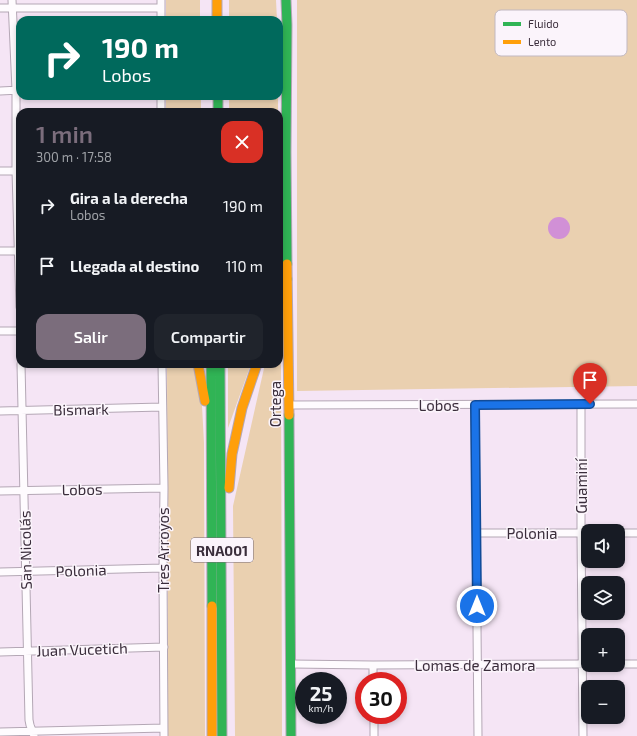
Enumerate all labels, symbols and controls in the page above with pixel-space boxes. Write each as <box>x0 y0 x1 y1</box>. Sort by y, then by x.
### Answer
legend <box>495 10 627 56</box>
text: Fluido <box>528 17 559 30</box>
text: 190 m <box>102 30 179 64</box>
icon: right <box>36 32 88 84</box>
text: Lento <box>528 35 556 48</box>
text: Lobos <box>102 64 151 86</box>
text: 1 min <box>36 119 93 148</box>
button: close <box>221 121 263 163</box>
text: 300 m · 17:58 <box>36 149 112 165</box>
text: Gira a la derecha <box>70 189 188 207</box>
icon: right <box>36 195 58 217</box>
text: 190 m <box>223 197 263 215</box>
text: Lobos <box>70 207 105 223</box>
icon: arrive <box>36 255 58 277</box>
text: Llegada al destino <box>70 257 199 275</box>
text: 110 m <box>226 257 263 275</box>
button: Salir <box>36 314 146 360</box>
button: Compartir <box>154 314 263 360</box>
pin <box>573 363 607 404</box>
icon: arrive <box>579 369 601 391</box>
street label: Ortega <box>266 381 284 427</box>
street label: Lobos <box>419 396 459 414</box>
street label: Bismark <box>53 400 109 418</box>
street label: Guaminí <box>572 457 590 514</box>
street label: Lobos <box>61 480 103 498</box>
street label: Tres Arroyos <box>154 507 172 593</box>
street label: San Nicolás <box>15 510 35 590</box>
street label: Polonia <box>507 524 557 542</box>
map controls <box>581 524 625 724</box>
button: sound <box>581 524 625 568</box>
road number: RNA001 <box>191 538 253 562</box>
street label: Polonia <box>55 560 107 580</box>
button: layers <box>581 576 625 620</box>
position arrow <box>456 585 498 627</box>
button: + <box>581 628 625 672</box>
street label: Juan Vucetich <box>36 638 128 660</box>
street label: Lomas de Zamora <box>414 656 536 674</box>
speed limit sign: 30 <box>355 672 407 724</box>
button: − <box>581 680 625 724</box>
text: 25 <box>310 681 332 705</box>
text: km/h <box>309 702 333 714</box>

